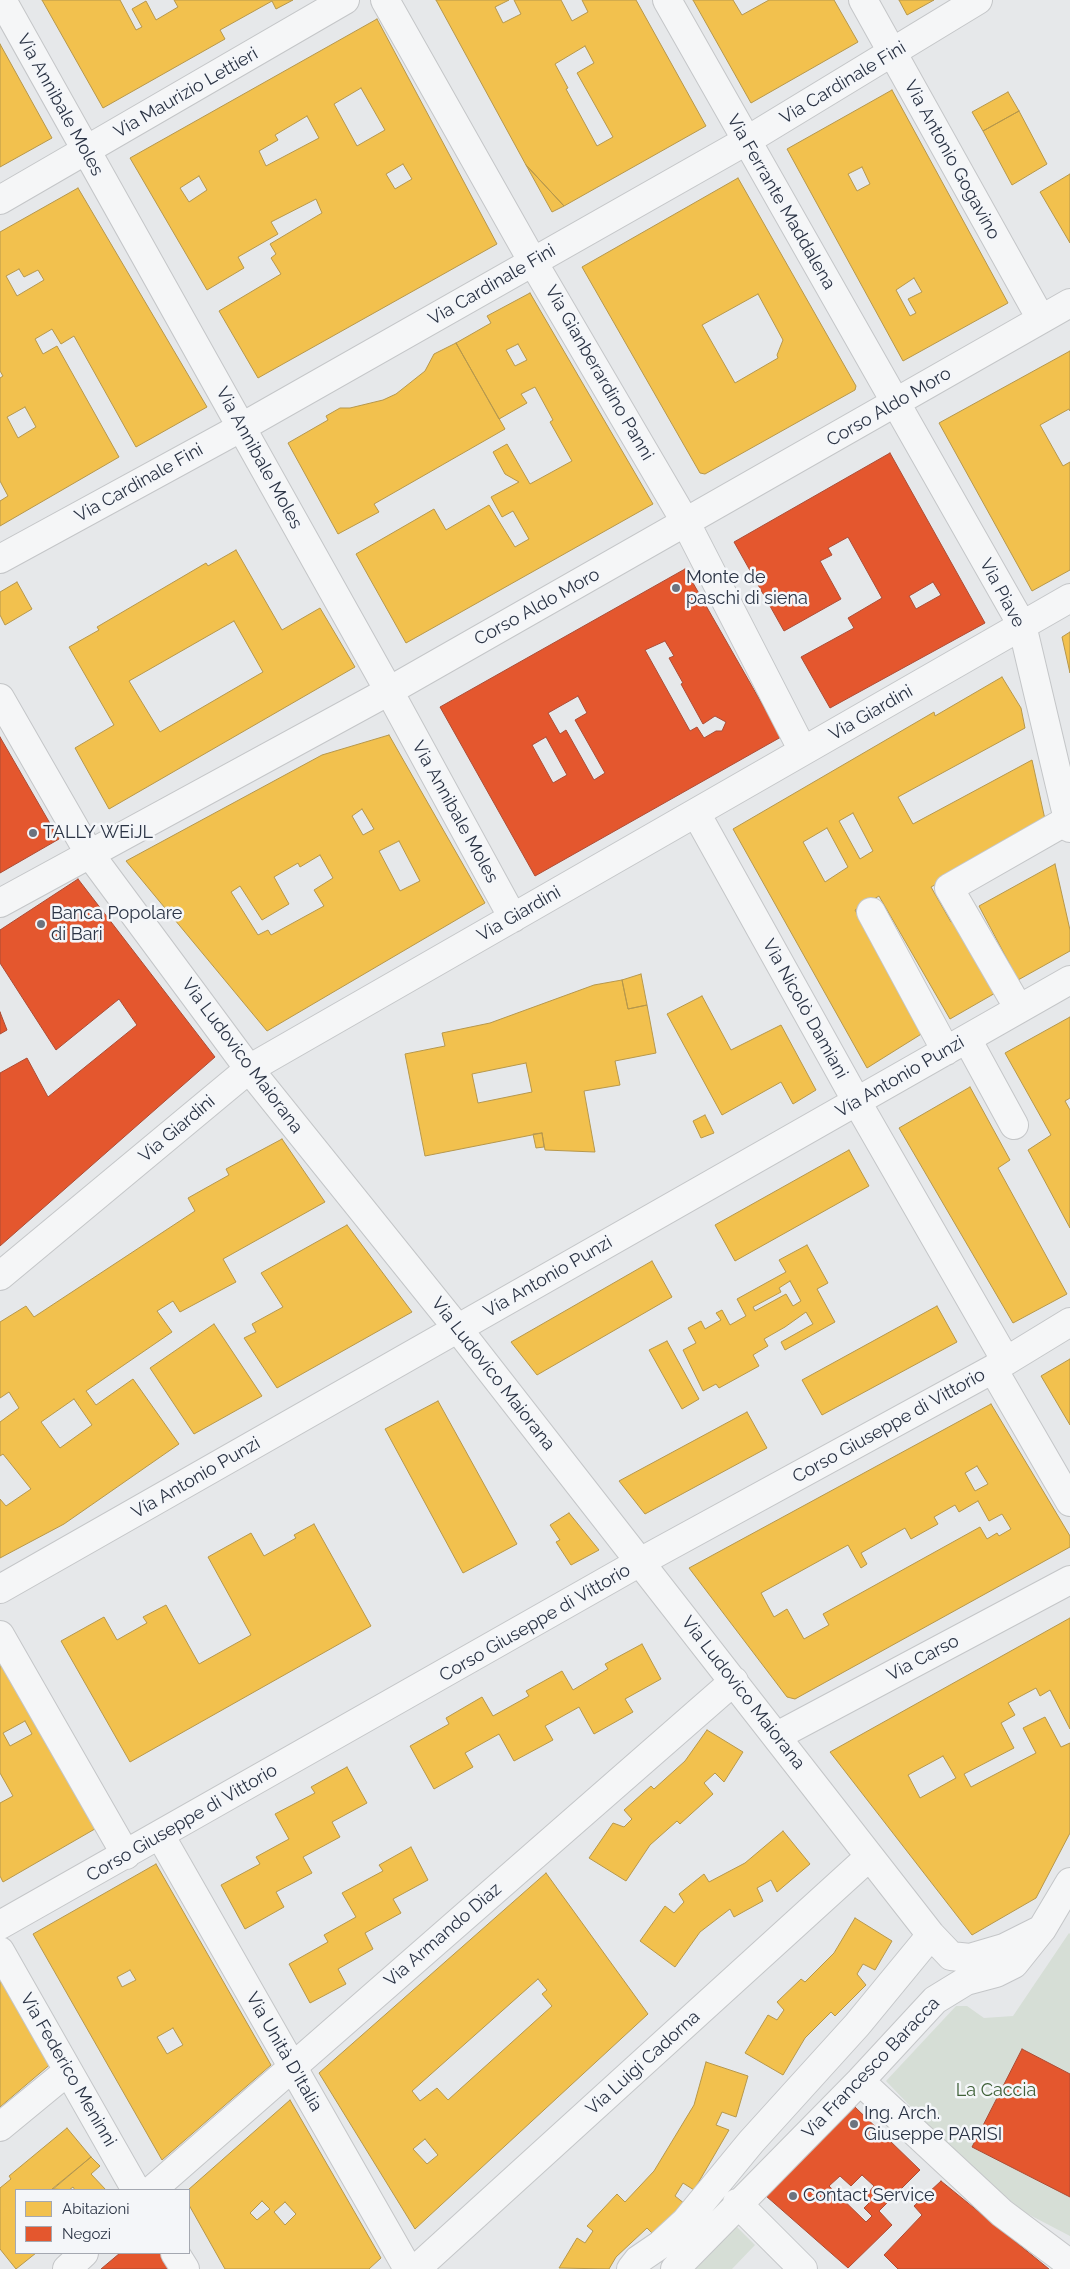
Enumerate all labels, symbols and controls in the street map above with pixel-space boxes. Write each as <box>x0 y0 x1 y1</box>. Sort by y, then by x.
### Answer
street label: Via Annibale Moles <box>12 30 108 180</box>
street label: Via Cardinale Fini <box>776 37 910 129</box>
street label: Via Maurizio Lettieri <box>110 43 262 143</box>
street label: Via Antonio Gogavino <box>899 77 1005 243</box>
street label: Via Ferrante Maddalena <box>722 111 840 293</box>
street label: Via Cardinale Fini <box>425 240 559 330</box>
street label: Via Gianberardino Panni <box>540 282 658 464</box>
street label: Corso Aldo Moro <box>823 363 955 451</box>
street label: Via Annibale Moles <box>211 383 307 533</box>
street label: Via Cardinale Fini <box>71 439 207 527</box>
street label: Via Piave <box>975 555 1029 631</box>
street label: Corso Aldo Moro <box>471 564 603 650</box>
place label: Monte de paschi di siena <box>686 567 808 610</box>
marker: Monte de paschi di siena <box>670 582 682 594</box>
street label: Via Giardini <box>825 680 917 746</box>
street label: Via Annibale Moles <box>407 737 503 887</box>
place label: TALLY WEiJL <box>43 822 153 844</box>
marker: TALLY WEiJL <box>27 827 39 839</box>
street label: Via Giardini <box>473 881 565 947</box>
place label: Banca Popolare di Bari <box>51 903 182 946</box>
marker: Banca Popolare di Bari <box>35 918 47 930</box>
street label: Via Nicolò Damiani <box>758 935 852 1083</box>
street label: Via Ludovico Maiorana <box>177 974 307 1138</box>
street label: Vía Antonio Punzi <box>832 1032 968 1122</box>
street label: Via Giardini <box>135 1091 219 1167</box>
street label: Vía Antonio Punzi <box>480 1232 616 1322</box>
street label: Via Ludovico Maiorana <box>426 1293 560 1455</box>
street label: Corso Giuseppe di Vittorio <box>789 1364 989 1488</box>
street label: Vía Antonio Punzi <box>128 1433 264 1523</box>
street label: Corso Giuseppe di Vittorio <box>436 1559 634 1687</box>
street label: Via Ludovico Maiorana <box>676 1612 810 1774</box>
street label: Via Carso <box>883 1630 963 1686</box>
street label: Corso Giuseppe di Vittorio <box>83 1759 281 1887</box>
street label: Via Armando Diaz <box>380 1878 506 1992</box>
street label: Via Federico Meninni <box>15 1989 121 2151</box>
street label: Via Unità D'Italia <box>241 1989 327 2115</box>
street label: Via Francesco Baracca <box>798 1993 944 2143</box>
street label: Via Luigi Cadorna <box>582 2006 704 2120</box>
park label: La Caccia <box>956 2080 1036 2102</box>
place label: Ing. Arch. Giuseppe PARISI <box>864 2103 1002 2146</box>
marker: Ing. Arch. Giuseppe PARISI <box>848 2118 860 2130</box>
place label: Contact Service <box>803 2185 934 2207</box>
legend <box>15 2189 190 2254</box>
marker: Contact Service <box>787 2190 799 2202</box>
text: Abitazioni <box>62 2200 129 2218</box>
text: Negozi <box>62 2225 111 2243</box>

